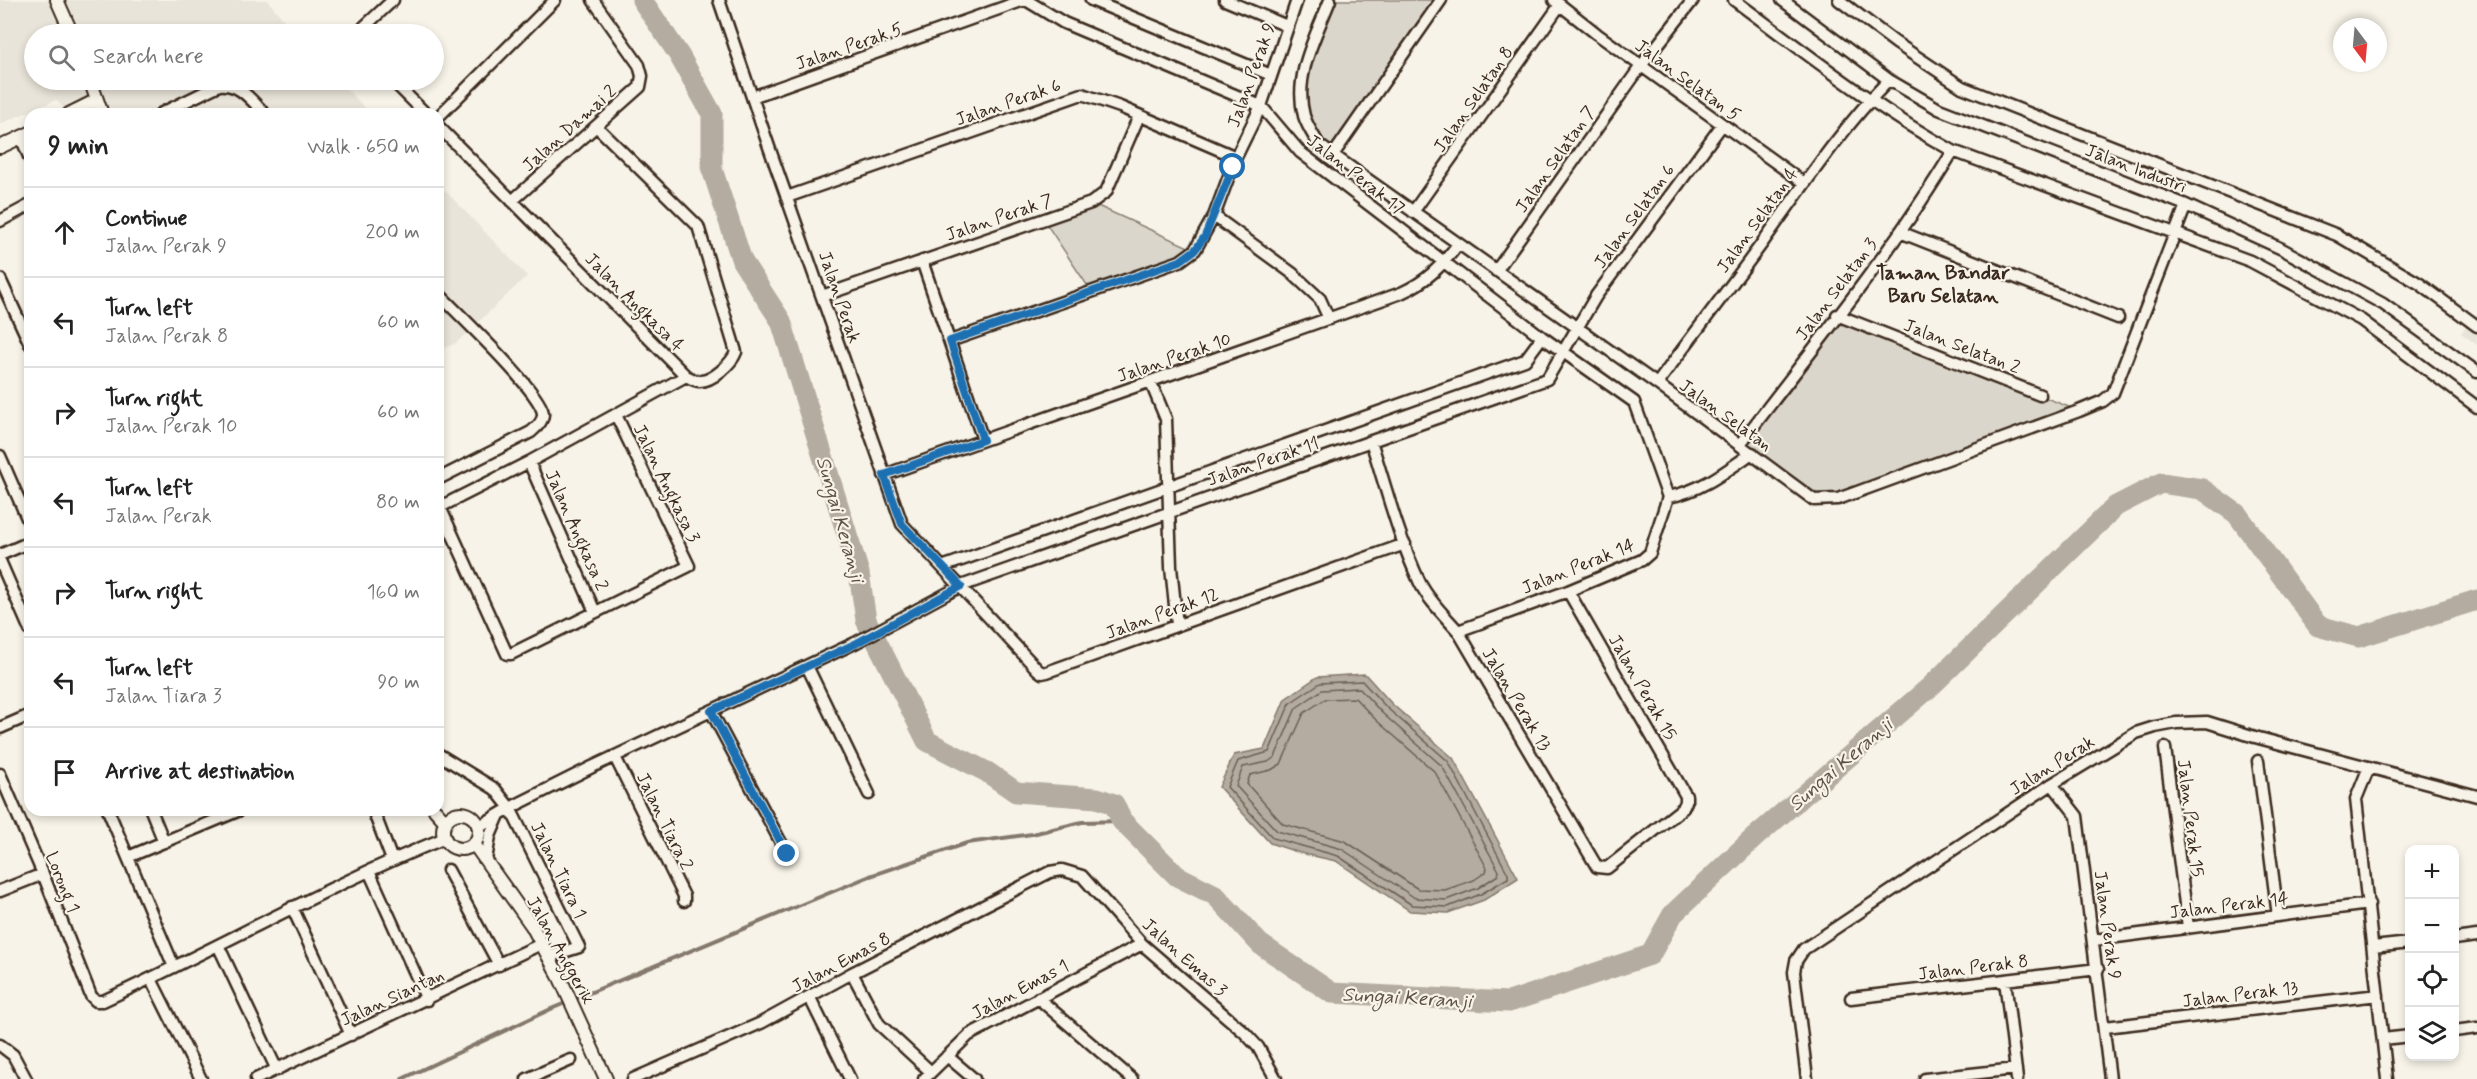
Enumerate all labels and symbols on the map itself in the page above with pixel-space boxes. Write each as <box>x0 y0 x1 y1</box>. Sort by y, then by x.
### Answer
street label: Jalan Perak 5 <box>793 17 906 76</box>
north arrow <box>2333 18 2387 72</box>
street label: Jalan Perak 9 <box>1222 20 1282 131</box>
street label: Jalan Selatan 5 <box>1630 34 1745 127</box>
street label: Jalan Selatan 8 <box>1428 42 1519 157</box>
street label: Jalan Perak 6 <box>952 74 1064 132</box>
street label: Jalan Damai 2 <box>517 80 622 178</box>
street label: Jalan Selatan 7 <box>1510 101 1602 218</box>
street label: Jalan Perak 17 <box>1302 129 1409 221</box>
street label: Jalan Industri <box>2081 139 2190 199</box>
route start <box>1219 153 1245 179</box>
street label: Jalan Selatan 6 <box>1589 160 1681 274</box>
street label: Jalan Selatan 4 <box>1711 163 1804 278</box>
street label: Jalan Perak 7 <box>943 188 1056 247</box>
street label: Jalan Selatan 3 <box>1790 234 1883 346</box>
street label: Jalan Angkasa 4 <box>578 248 689 359</box>
street label: Jalan Perak <box>812 248 866 347</box>
district label: Taman Bandar Baru Selatan <box>1876 260 2011 310</box>
street label: Jalan Selatan 2 <box>1900 314 2024 380</box>
street label: Jalan Perak 10 <box>1114 327 1235 389</box>
street label: Jalan Selatan <box>1674 374 1777 458</box>
street label: Jalan Angkasa 3 <box>625 420 705 548</box>
street label: Jalan Perak 11 <box>1204 432 1322 492</box>
water label: Sungai Keranji <box>807 453 871 588</box>
street label: Jalan Angkasa 2 <box>537 466 614 596</box>
street label: Jalan Perak 14 <box>1518 533 1638 600</box>
street label: Jalan Perak 12 <box>1103 582 1222 645</box>
street label: Jalan Perak 15 <box>1602 630 1682 745</box>
street label: Jalan Perak 13 <box>1476 643 1557 756</box>
water label: Sungai Keranji <box>1783 711 1902 819</box>
street label: Jalan Perak <box>2005 730 2100 801</box>
street label: Jalan Perak 15 <box>2171 758 2209 878</box>
street label: Jalan Tiara 2 <box>630 769 698 874</box>
street label: Jalan Tiara 1 <box>524 818 592 923</box>
route end <box>773 840 799 866</box>
street label: Lorong 1 <box>37 848 85 917</box>
street label: Jalan Perak 9 <box>2087 869 2127 981</box>
street label: Jalan Perak 14 <box>2168 887 2290 925</box>
street label: Jalan Anggerik <box>519 892 600 1010</box>
street label: Jalan Emas 3 <box>1137 913 1232 1002</box>
street label: Jalan Emas 8 <box>788 927 895 999</box>
street label: Jalan Perak 8 <box>1917 949 2030 987</box>
street label: Jalan Emas 1 <box>968 954 1073 1026</box>
street label: Jalan Siantan <box>337 963 448 1032</box>
street label: Jalan Perak 13 <box>2181 976 2300 1014</box>
water label: Sungai Keranji <box>1341 982 1475 1017</box>

